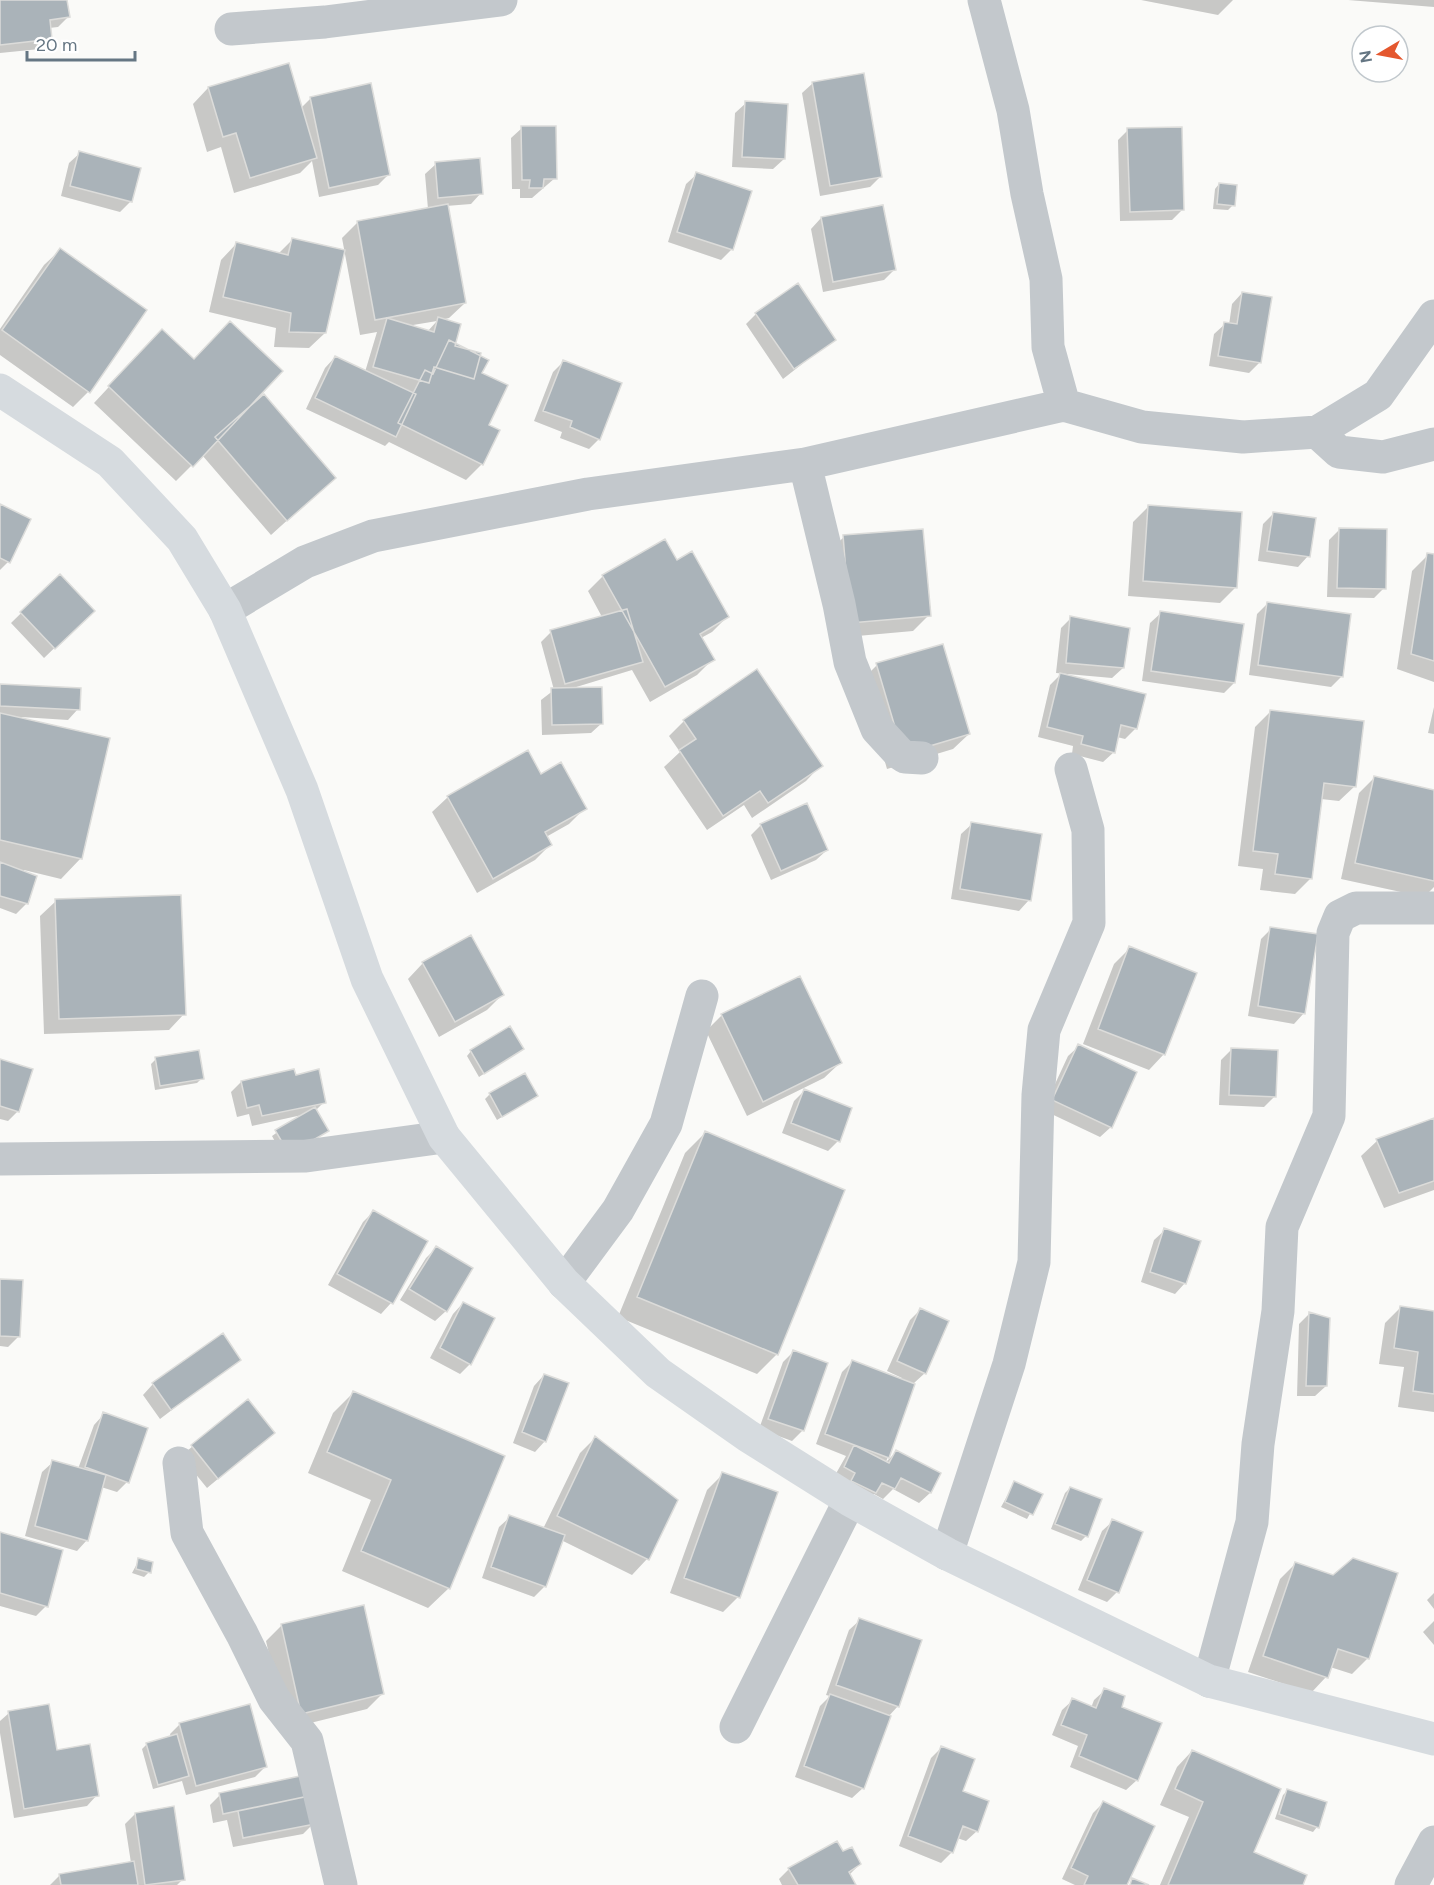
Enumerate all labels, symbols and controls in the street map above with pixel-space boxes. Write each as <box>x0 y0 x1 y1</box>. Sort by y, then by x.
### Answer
scale bar <box>27 24 135 62</box>
north arrow <box>1350 24 1410 84</box>
text: 20 m <box>36 34 77 56</box>
text: N <box>1355 49 1376 64</box>

